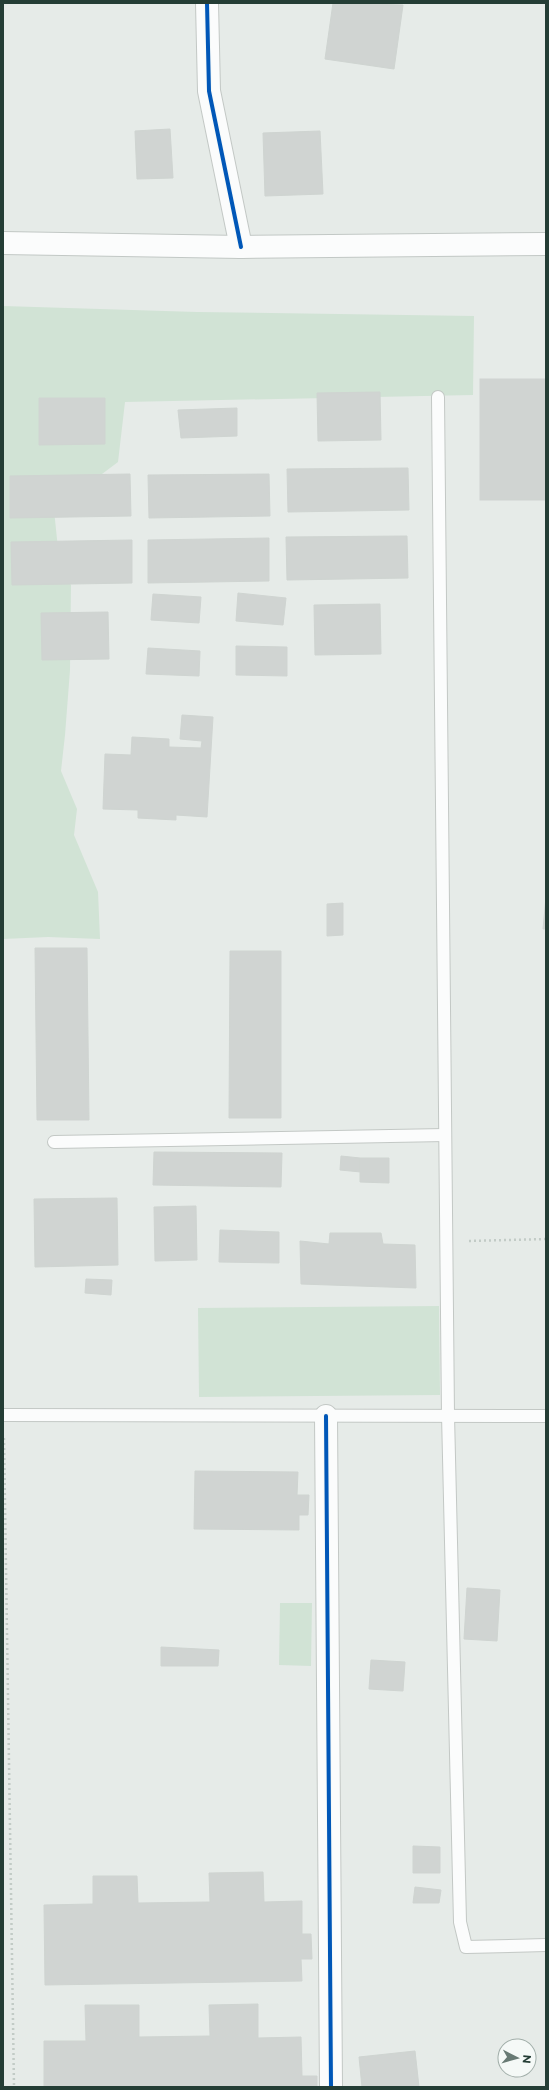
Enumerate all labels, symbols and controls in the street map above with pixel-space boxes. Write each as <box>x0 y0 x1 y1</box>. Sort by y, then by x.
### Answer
north arrow <box>497 2038 537 2078</box>
text: N <box>520 2054 534 2064</box>

